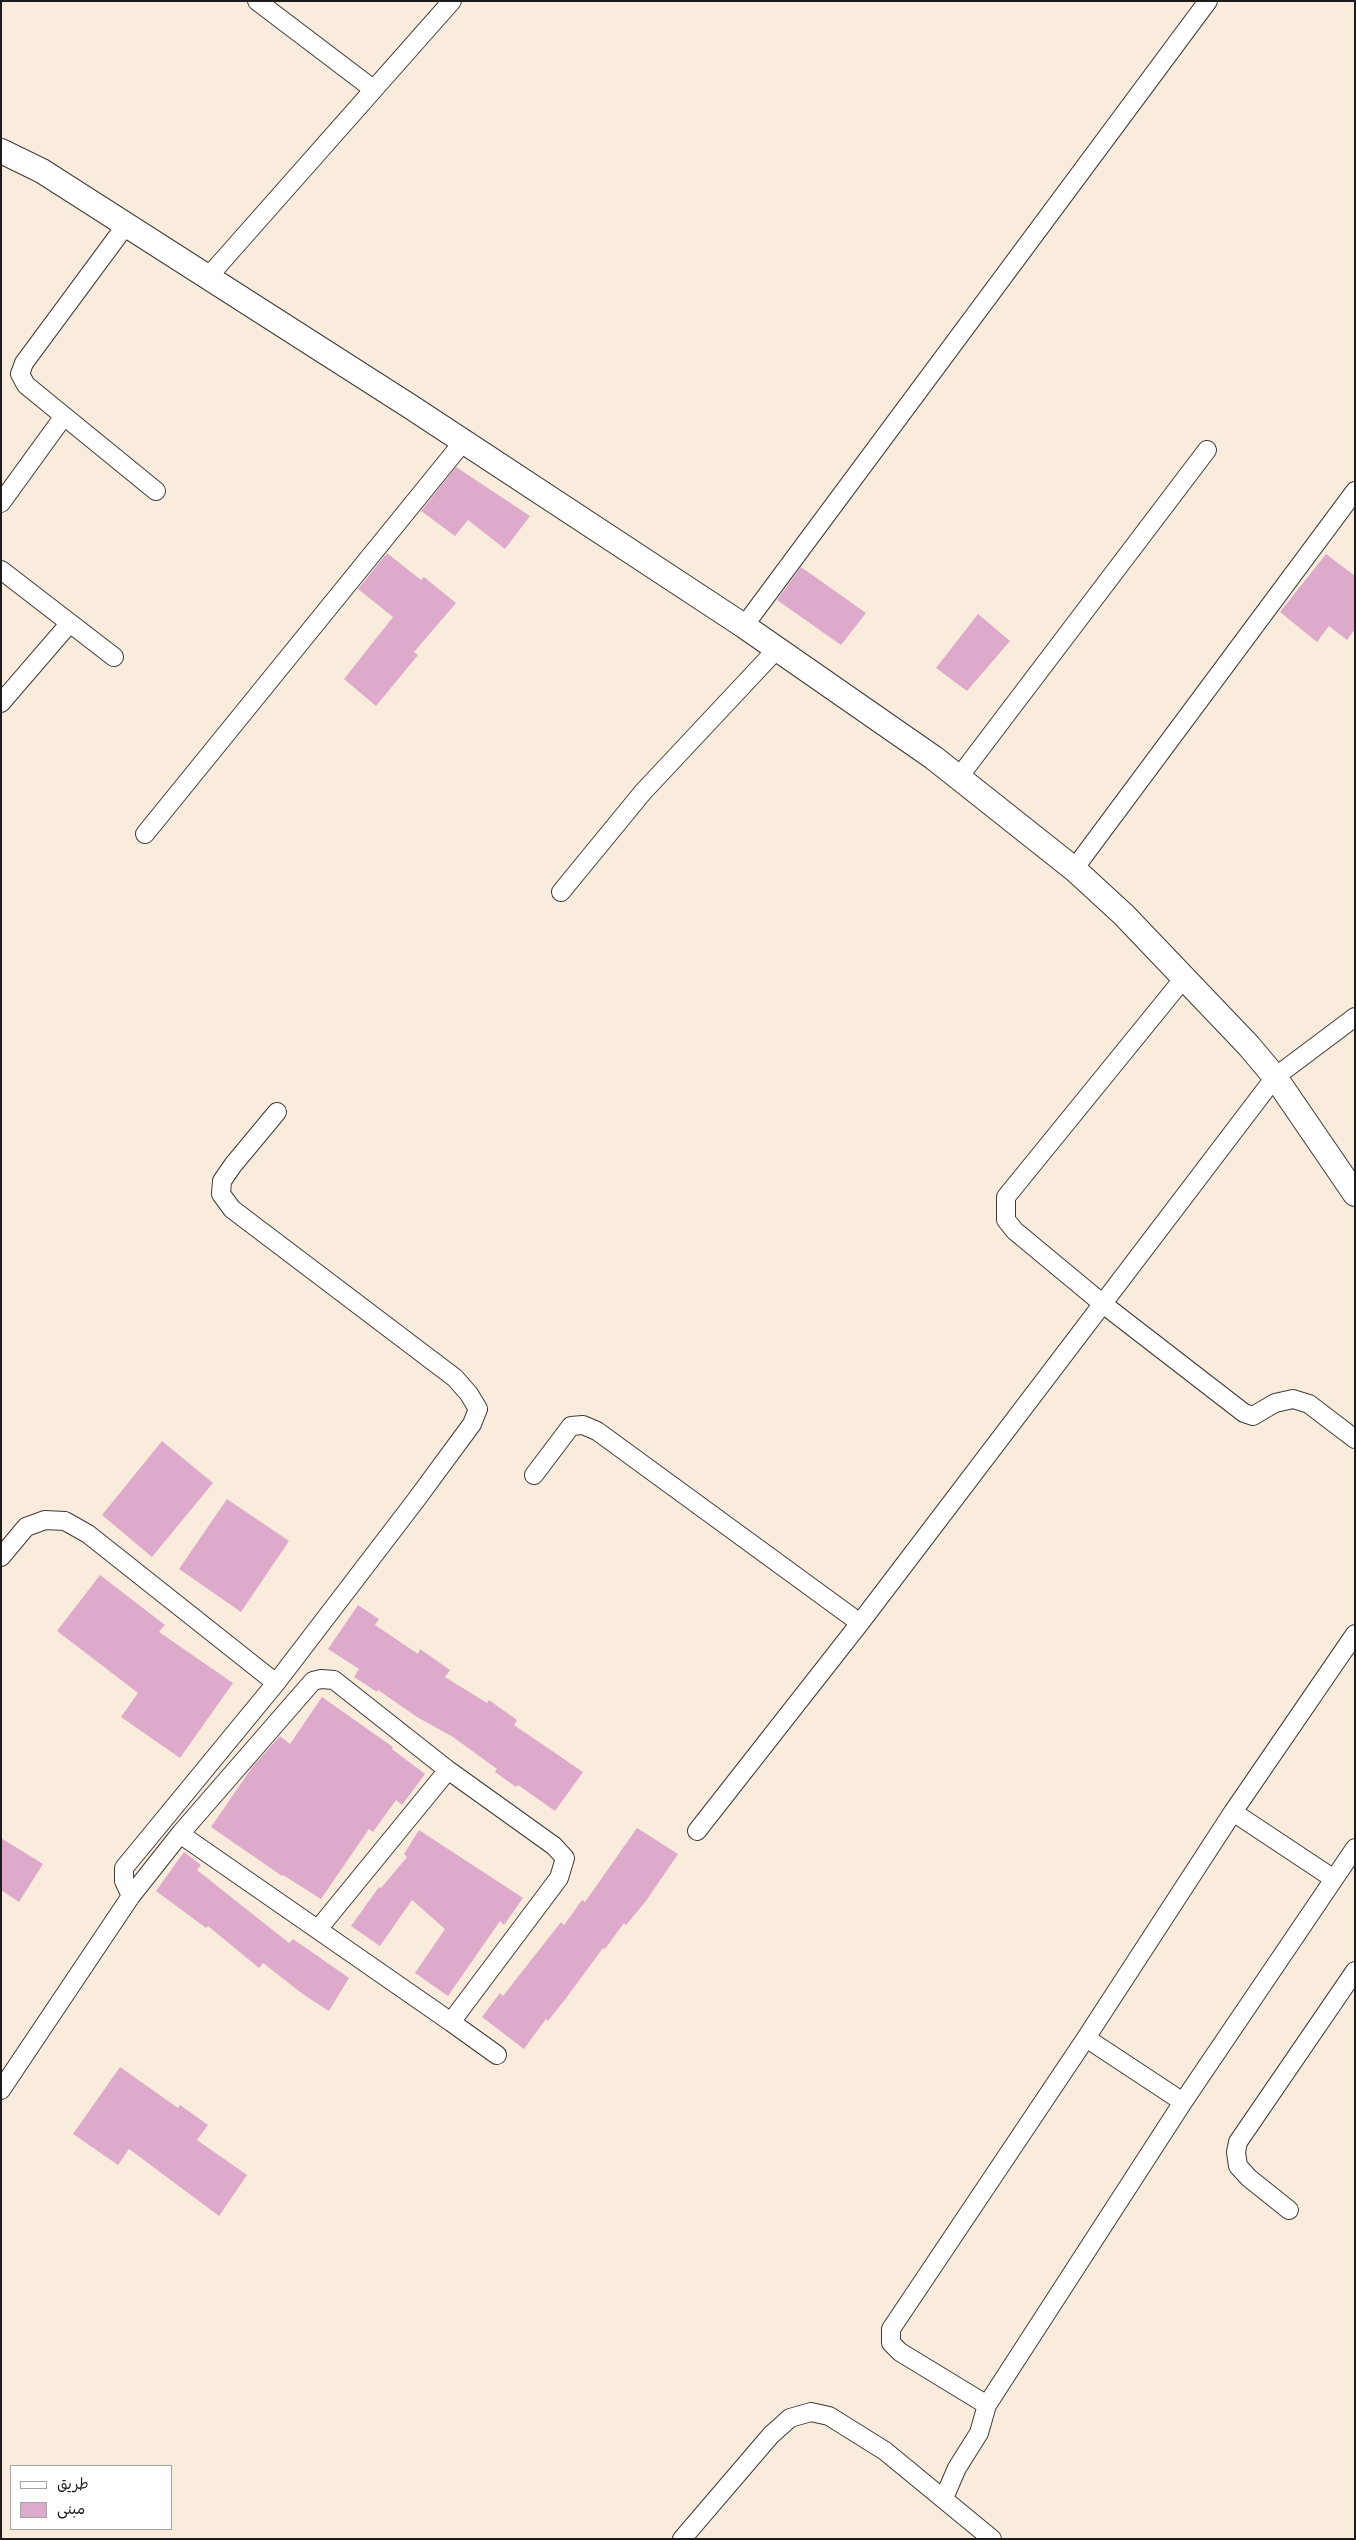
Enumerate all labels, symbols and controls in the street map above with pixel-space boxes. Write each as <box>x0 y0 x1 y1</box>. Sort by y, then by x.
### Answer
legend <box>10 2465 172 2530</box>
text: طريق <box>57 2473 89 2497</box>
text: مبنى <box>57 2498 85 2522</box>

